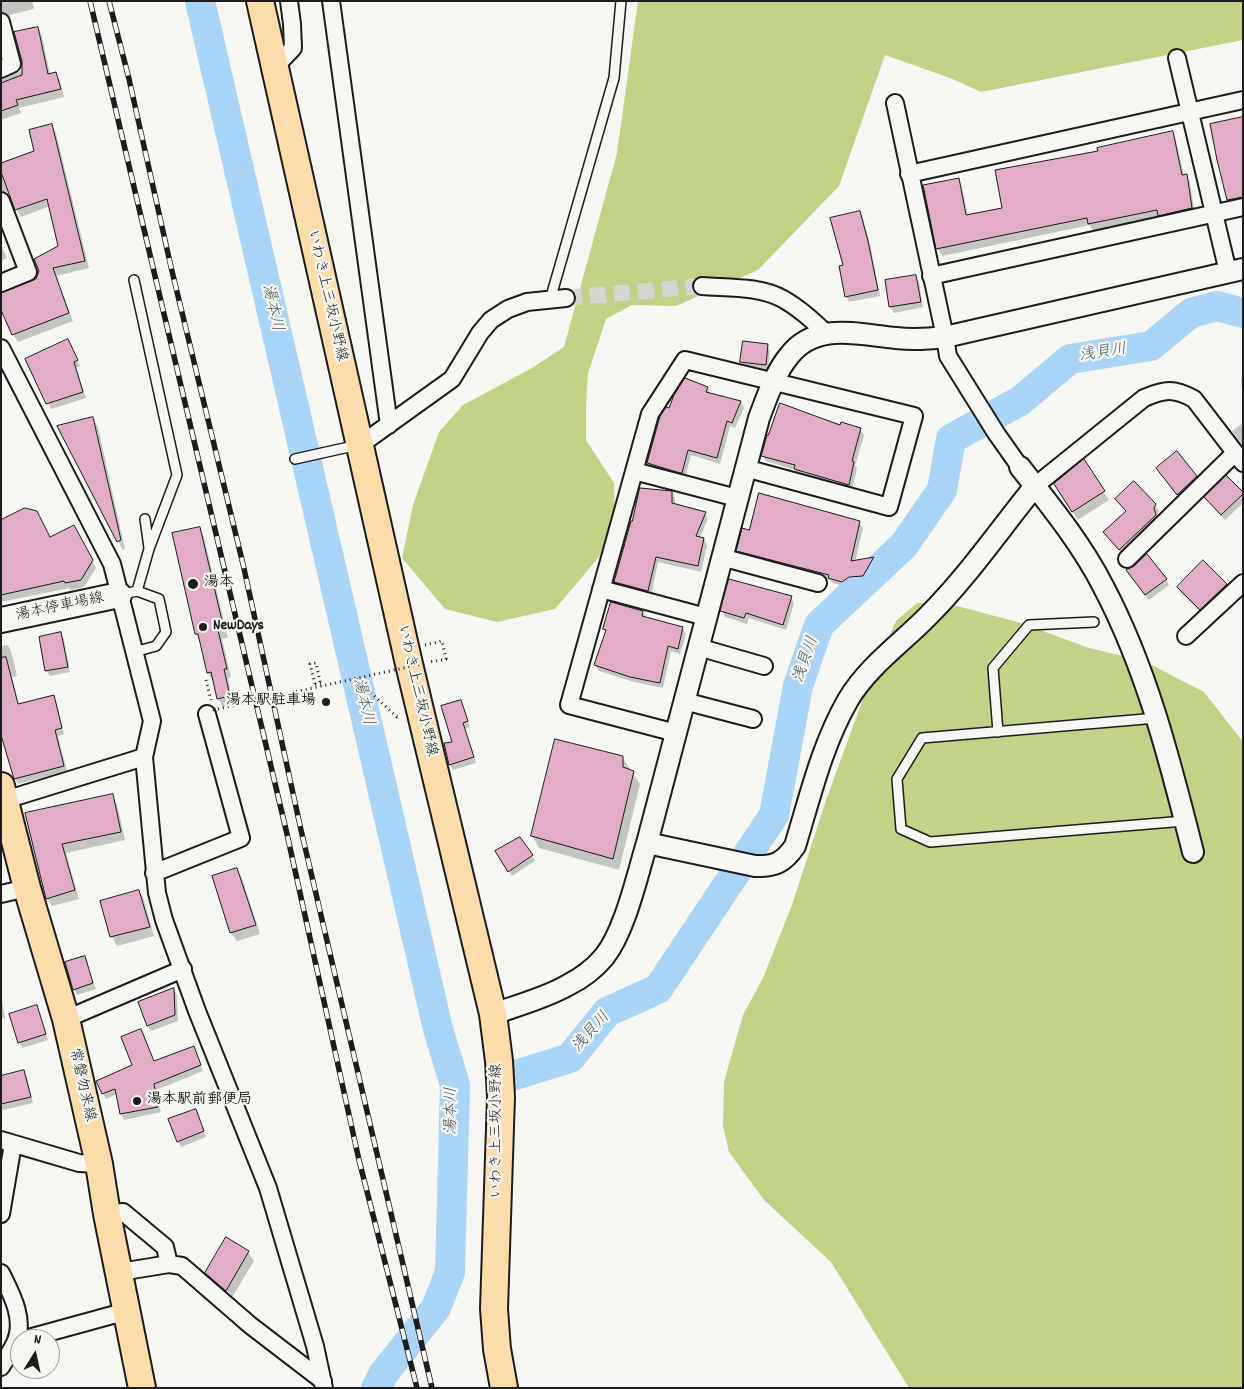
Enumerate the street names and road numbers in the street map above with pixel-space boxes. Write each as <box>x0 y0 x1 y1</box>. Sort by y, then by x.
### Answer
street label: いわき上三坂小野線 <box>302 228 350 364</box>
street label: 湯本停車場線 <box>14 590 106 626</box>
street label: いわき上三坂小野線 <box>392 623 440 759</box>
street label: 常磐勿来線 <box>64 1046 98 1124</box>
street label: いわき上三坂小野線 <box>489 1064 507 1198</box>

